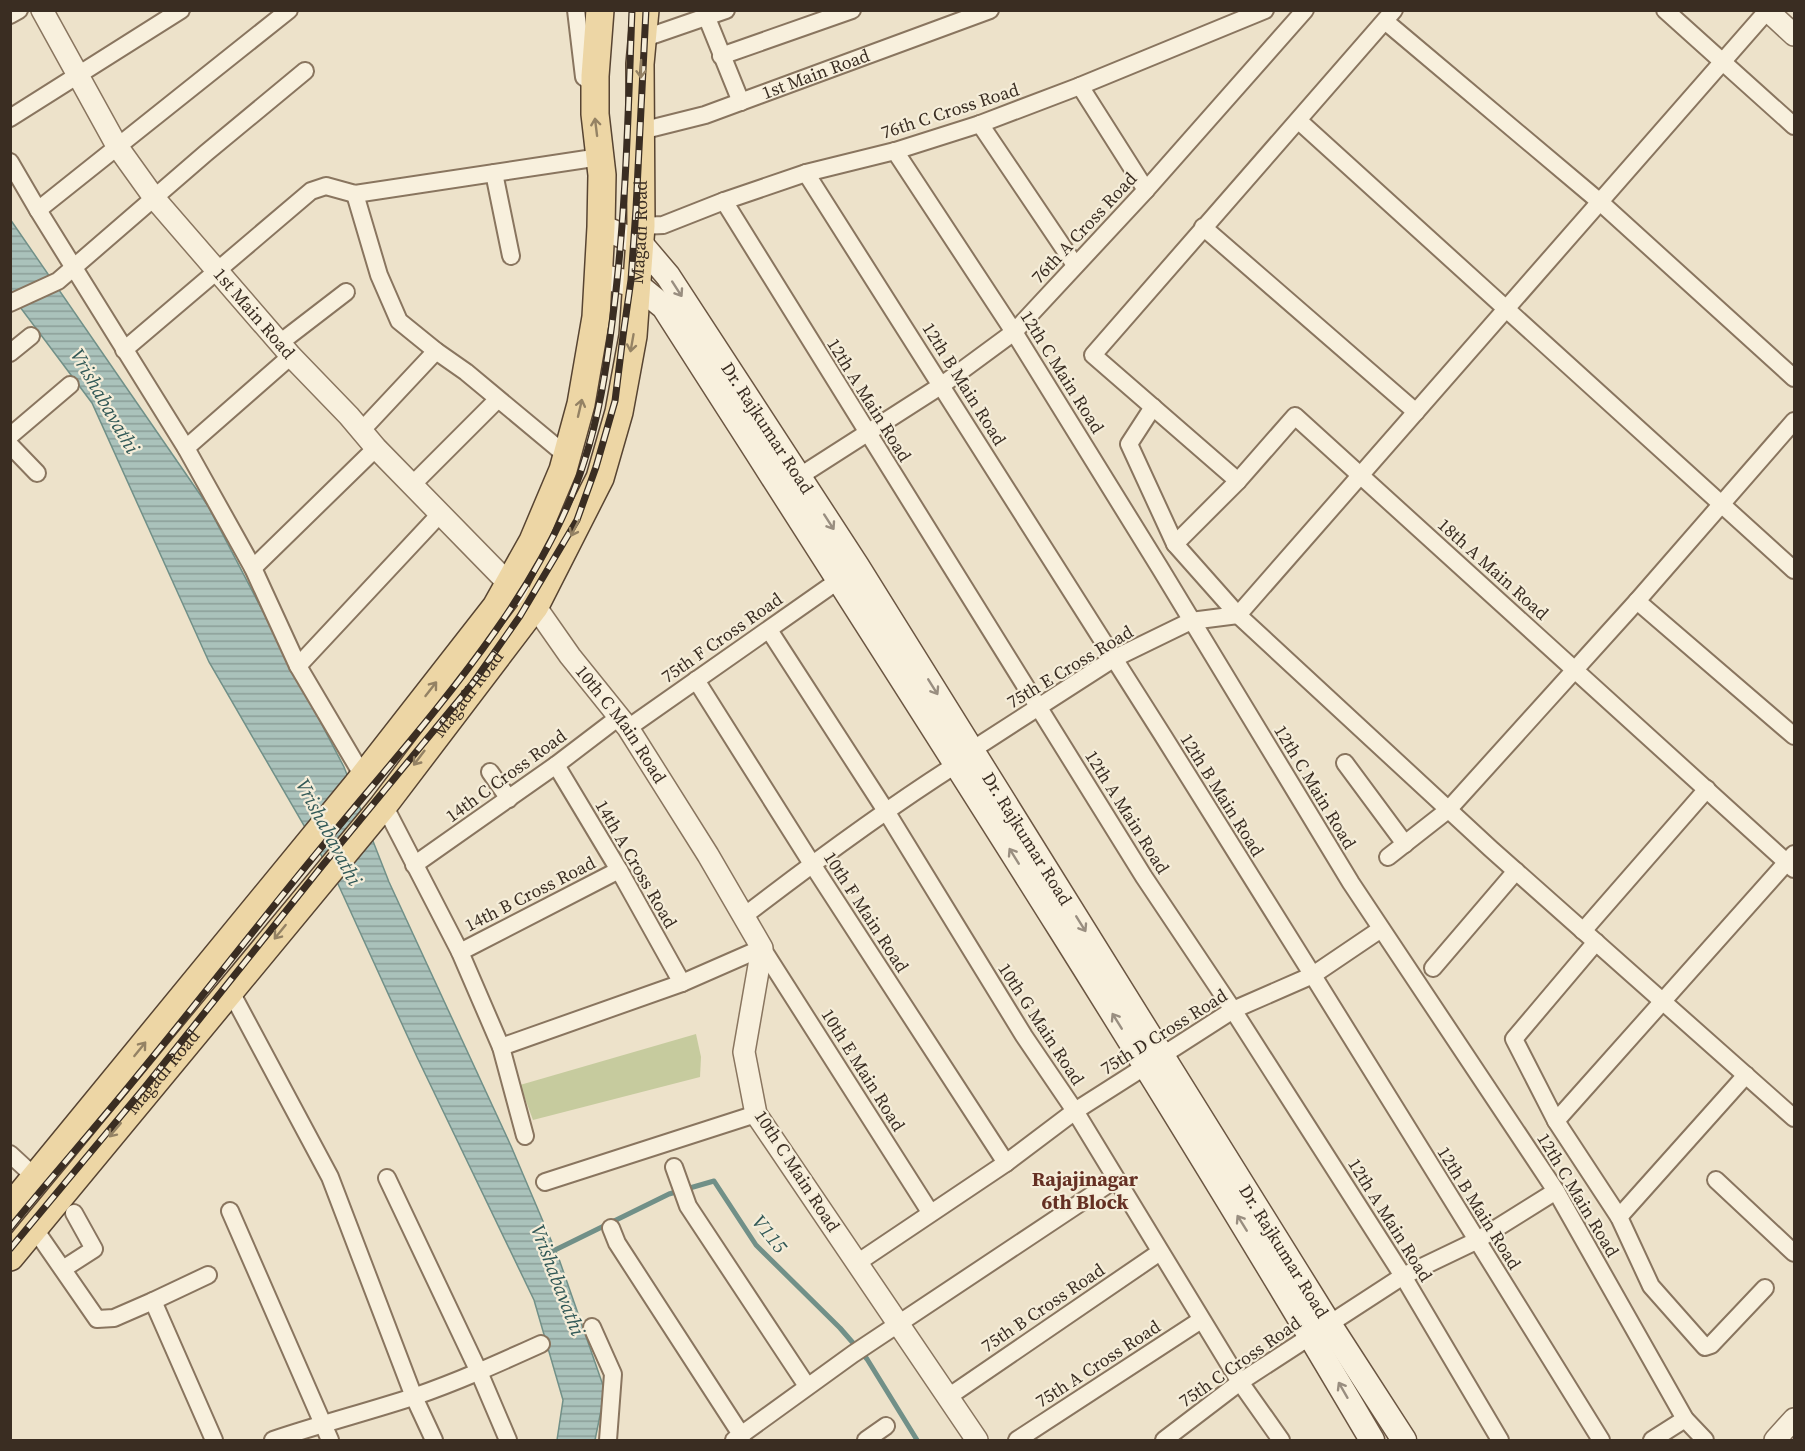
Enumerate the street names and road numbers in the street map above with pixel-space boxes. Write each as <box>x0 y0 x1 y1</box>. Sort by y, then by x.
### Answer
street label: 1st Main Road <box>758 42 873 105</box>
street label: 76th C Cross Road <box>878 76 1022 145</box>
street label: 76th A Cross Road <box>1025 166 1142 289</box>
street label: Magadi Road <box>624 180 653 285</box>
street label: 1st Main Road <box>208 262 301 364</box>
street label: 12th C Main Road <box>1015 305 1110 438</box>
street label: 12th B Main Road <box>917 317 1012 450</box>
street label: 12th A Main Road <box>821 333 917 466</box>
street label: Dr. Rajkumar Road <box>715 357 820 499</box>
street label: 18th A Main Road <box>1432 512 1554 625</box>
street label: 75th F Cross Road <box>656 586 787 689</box>
street label: 75th E Cross Road <box>1002 619 1138 714</box>
street label: Magadi Road <box>426 645 509 742</box>
street label: 10th C Main Road <box>570 659 673 788</box>
street label: 12th C Main Road <box>1268 720 1362 853</box>
street label: 14th C Cross Road <box>440 723 571 828</box>
street label: 12th B Main Road <box>1175 728 1270 861</box>
street label: 12th A Main Road <box>1079 745 1175 878</box>
street label: Dr. Rajkumar Road <box>976 767 1078 910</box>
street label: 14th A Cross Road <box>590 795 683 932</box>
street label: 10th F Main Road <box>818 846 915 977</box>
street label: 14th B Cross Road <box>460 850 599 937</box>
street label: 10th G Main Road <box>992 958 1090 1090</box>
street label: 75th D Cross Road <box>1096 983 1232 1081</box>
street label: 10th E Main Road <box>816 1004 911 1136</box>
street label: Magadi Road <box>120 1024 205 1120</box>
street label: 10th C Main Road <box>749 1105 846 1237</box>
street label: 12th C Main Road <box>1531 1128 1625 1261</box>
street label: 12th B Main Road <box>1432 1141 1527 1274</box>
street label: 12th A Main Road <box>1342 1153 1438 1286</box>
street label: Dr. Rajkumar Road <box>1233 1180 1335 1323</box>
street label: 75th B Cross Road <box>976 1257 1109 1358</box>
street label: 75th C Cross Road <box>1174 1310 1306 1413</box>
street label: 75th A Cross Road <box>1030 1314 1165 1413</box>

